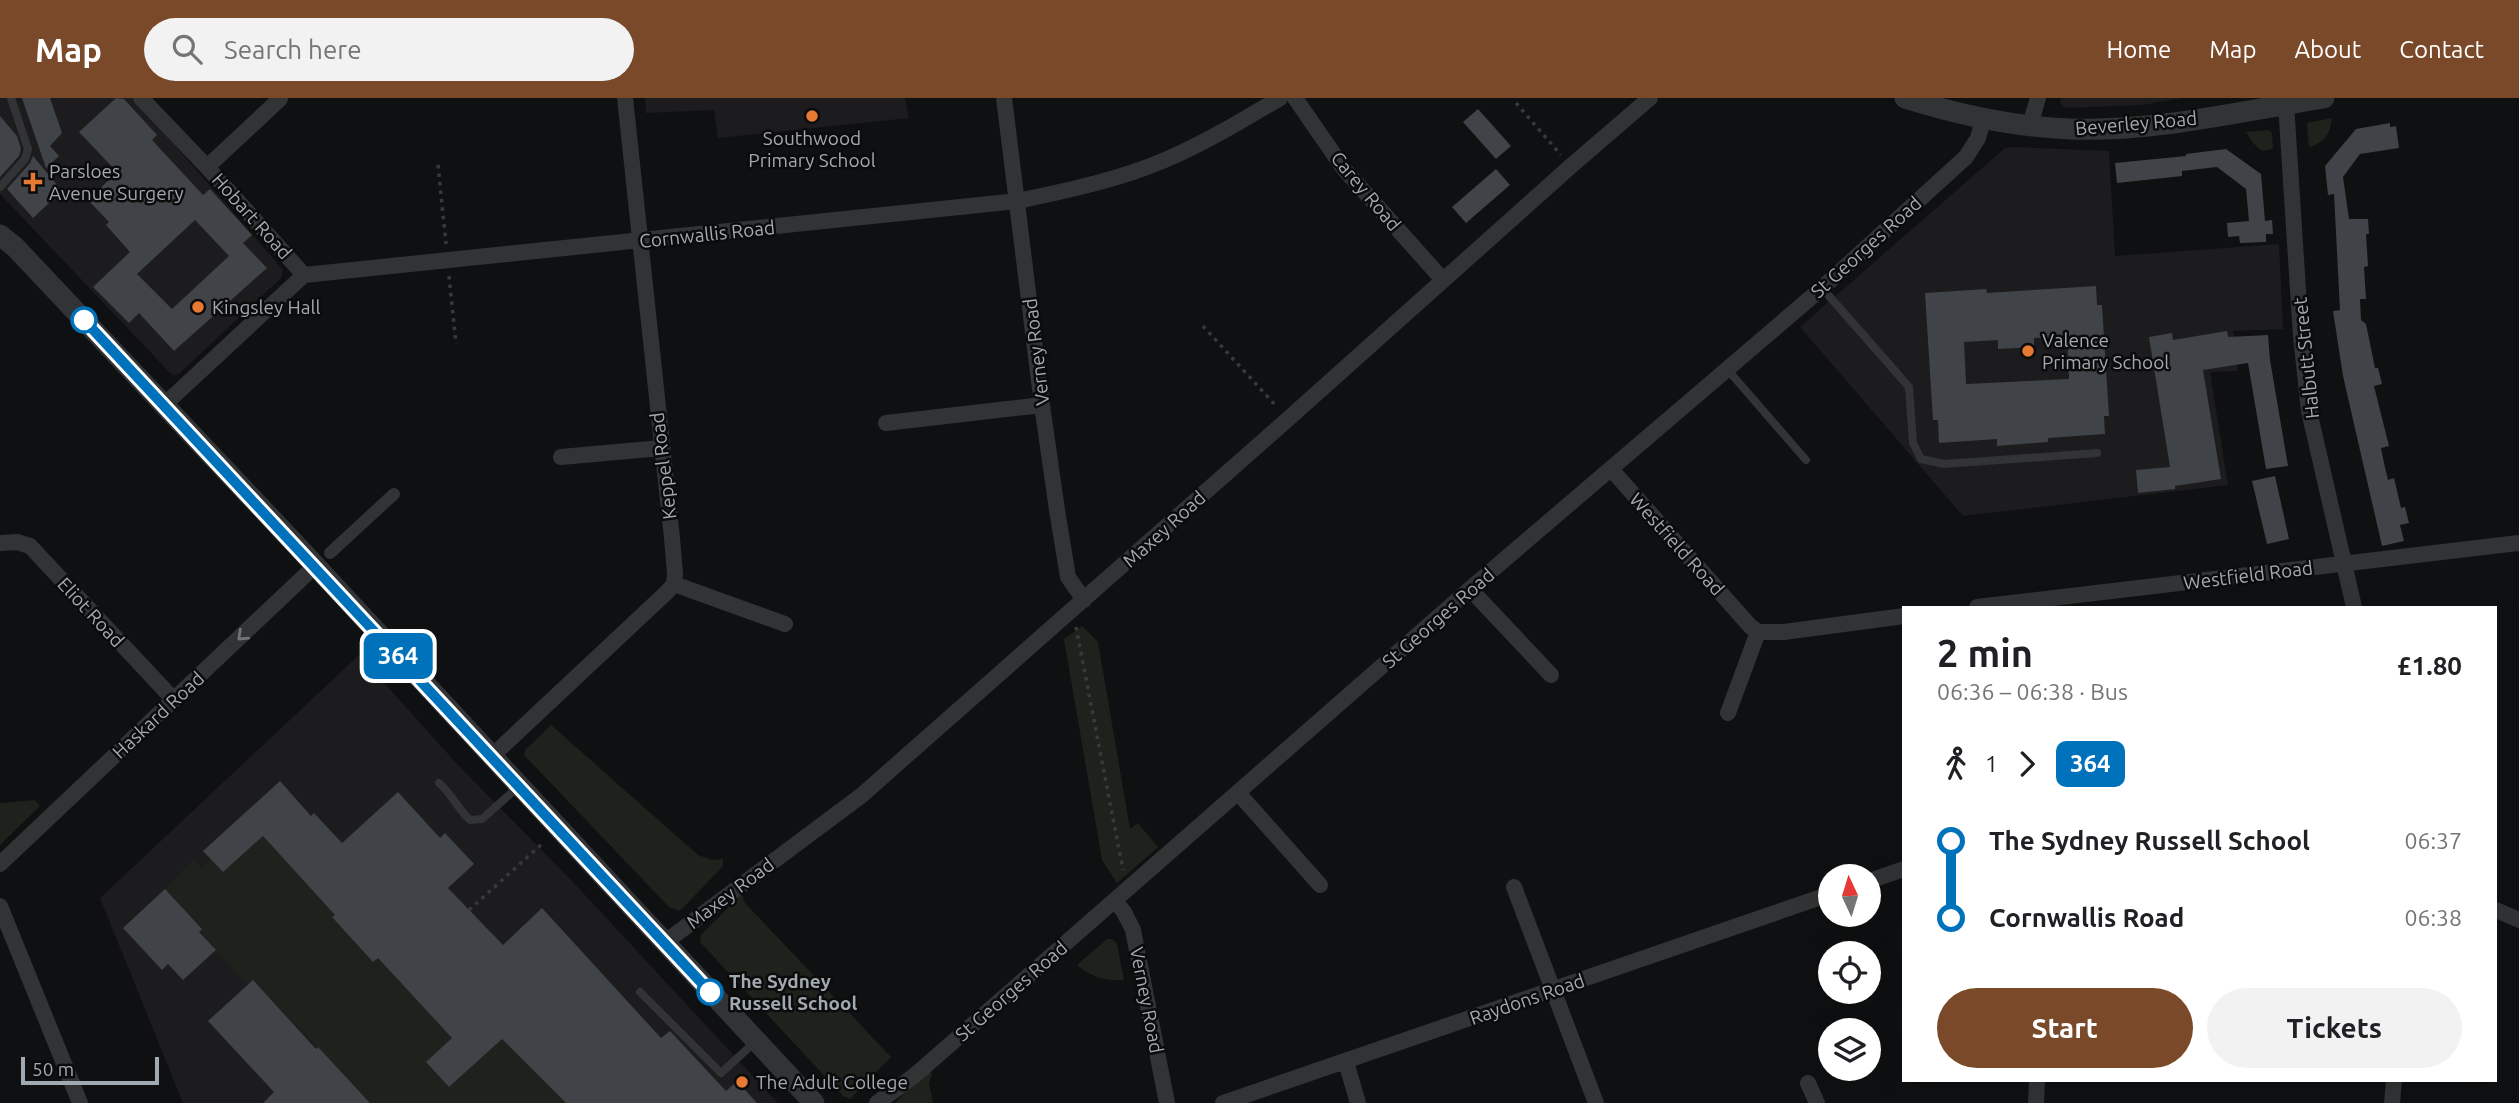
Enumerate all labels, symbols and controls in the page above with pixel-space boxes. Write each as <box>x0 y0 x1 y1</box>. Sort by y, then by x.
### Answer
search box <box>144 18 634 81</box>
icon: search <box>168 30 206 68</box>
text: Map <box>35 31 102 68</box>
text: Search here <box>224 35 362 64</box>
text: Home <box>2106 36 2171 63</box>
text: Map <box>2209 36 2256 63</box>
text: About <box>2294 36 2361 63</box>
text: Contact <box>2399 36 2484 63</box>
street label: Beverley Road <box>2074 107 2198 139</box>
marker: Southwood Primary School <box>804 108 820 124</box>
place label: Southwood Primary School <box>748 127 876 171</box>
street label: Carey Road <box>1327 147 1405 235</box>
place label: Parsloes Avenue Surgery <box>49 160 184 204</box>
street label: Hobart Road <box>208 168 296 264</box>
marker: Parsloes Avenue Surgery <box>23 172 43 192</box>
street label: St Georges Road <box>1806 192 1926 302</box>
street label: Cornwallis Road <box>638 216 776 252</box>
place label: Kingsley Hall <box>212 296 321 318</box>
street label: Halbutt Street <box>2289 296 2323 420</box>
street label: Verney Road <box>1019 297 1053 407</box>
marker: Kingsley Hall <box>190 299 206 315</box>
unlabelled marker <box>71 307 97 333</box>
place label: Valence Primary School <box>2042 329 2169 373</box>
marker: Valence Primary School <box>2020 343 2036 359</box>
street label: Keppel Road <box>646 411 680 521</box>
street label: Maxey Road <box>1118 486 1210 572</box>
street label: Westfield Road <box>1625 488 1729 600</box>
street label: Westfield Road <box>2182 556 2314 594</box>
street label: St Georges Road <box>1378 563 1498 673</box>
street label: Eliot Road <box>53 573 129 651</box>
one-way arrow <box>237 627 250 640</box>
text: 2 min <box>1937 632 2033 674</box>
line badge: 364 <box>358 633 438 679</box>
text: 364 <box>378 642 418 669</box>
text: £1.80 <box>2397 651 2462 680</box>
street label: Haskard Road <box>108 667 208 763</box>
text: 06:36 – 06:38 · Bus <box>1937 679 2128 704</box>
icon: walk <box>1937 745 1975 783</box>
icon: forward <box>2008 745 2046 783</box>
text: 364 <box>2070 750 2111 777</box>
text: 1 <box>1985 751 1998 776</box>
text: The Sydney Russell School <box>1989 826 2310 855</box>
text: 06:37 <box>2404 828 2462 853</box>
street label: Maxey Road <box>682 853 778 933</box>
north arrow <box>1818 864 1881 928</box>
map controls <box>1818 864 1881 1081</box>
text: Cornwallis Road <box>1989 903 2184 932</box>
text: 06:38 <box>2404 905 2462 930</box>
street label: St Georges Road <box>951 936 1071 1046</box>
button: locate <box>1818 941 1881 1004</box>
street label: Verney Road <box>1126 945 1168 1055</box>
street label: Raydons Road <box>1467 969 1587 1029</box>
place label: The Sydney Russell School <box>729 970 857 1014</box>
marker: The Sydney Russell School <box>697 979 723 1005</box>
button: Start <box>1937 988 2193 1068</box>
button: Tickets <box>2207 988 2462 1068</box>
button: layers <box>1818 1018 1881 1081</box>
scale bar <box>21 1054 159 1086</box>
text: 50 m <box>32 1058 74 1080</box>
place label: The Adult College <box>756 1071 908 1093</box>
marker: The Adult College <box>734 1074 750 1090</box>

